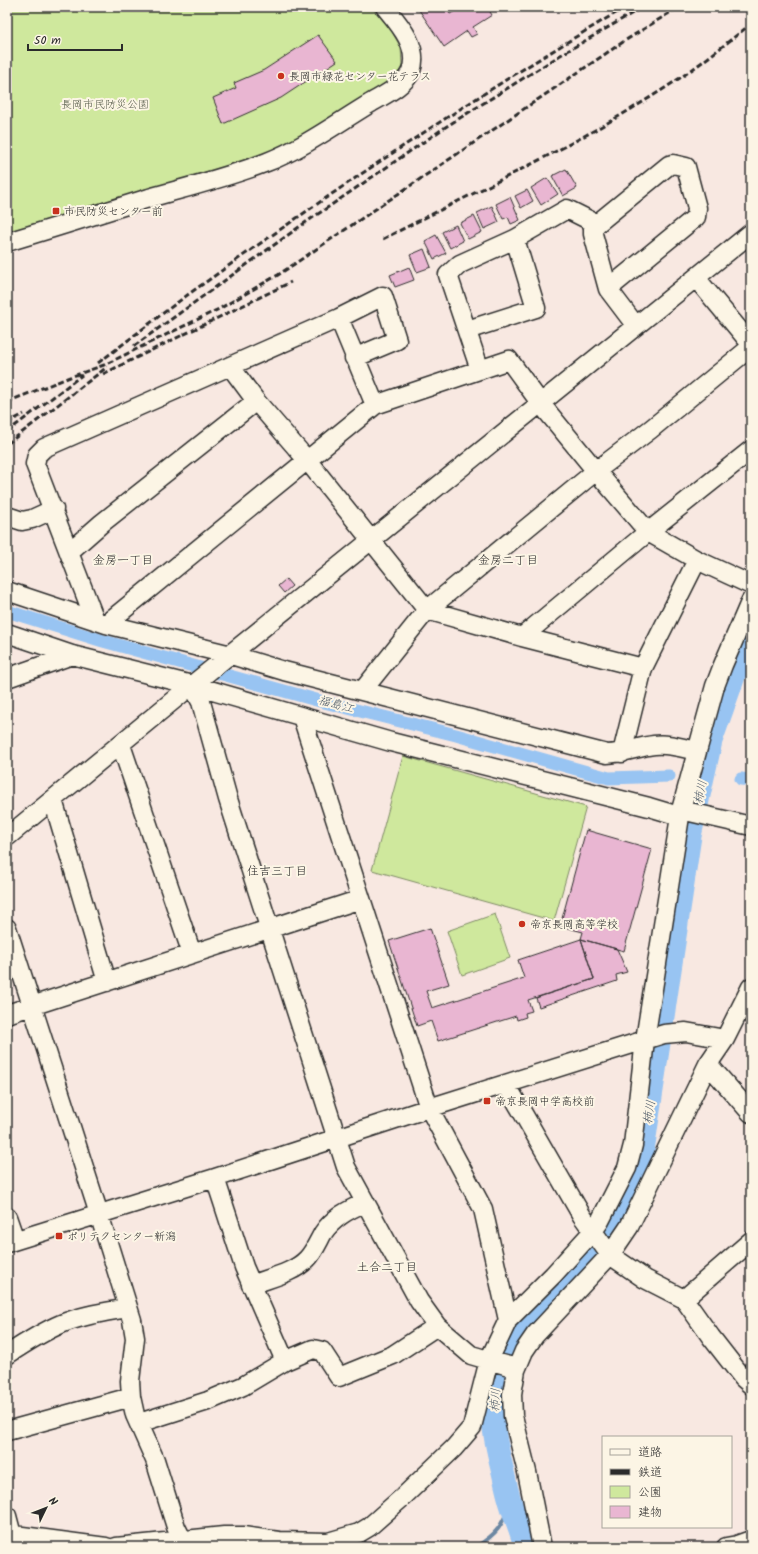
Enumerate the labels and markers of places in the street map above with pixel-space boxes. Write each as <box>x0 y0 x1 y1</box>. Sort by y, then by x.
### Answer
place label: 長岡市緑花センター花テラス <box>289 68 431 86</box>
marker: 長岡市緑花センター花テラス <box>276 71 286 81</box>
place label: 市民防災センター前 <box>64 203 163 221</box>
marker: 市民防災センター前 <box>51 206 61 216</box>
place label: 帝京長岡高等学校 <box>530 916 618 934</box>
marker: 帝京長岡高等学校 <box>517 919 527 929</box>
place label: 帝京長岡中学高校前 <box>495 1093 594 1111</box>
marker: 帝京長岡中学高校前 <box>482 1096 492 1106</box>
place label: ポリテクセンター新潟 <box>67 1228 176 1246</box>
marker: ポリテクセンター新潟 <box>54 1231 64 1241</box>

